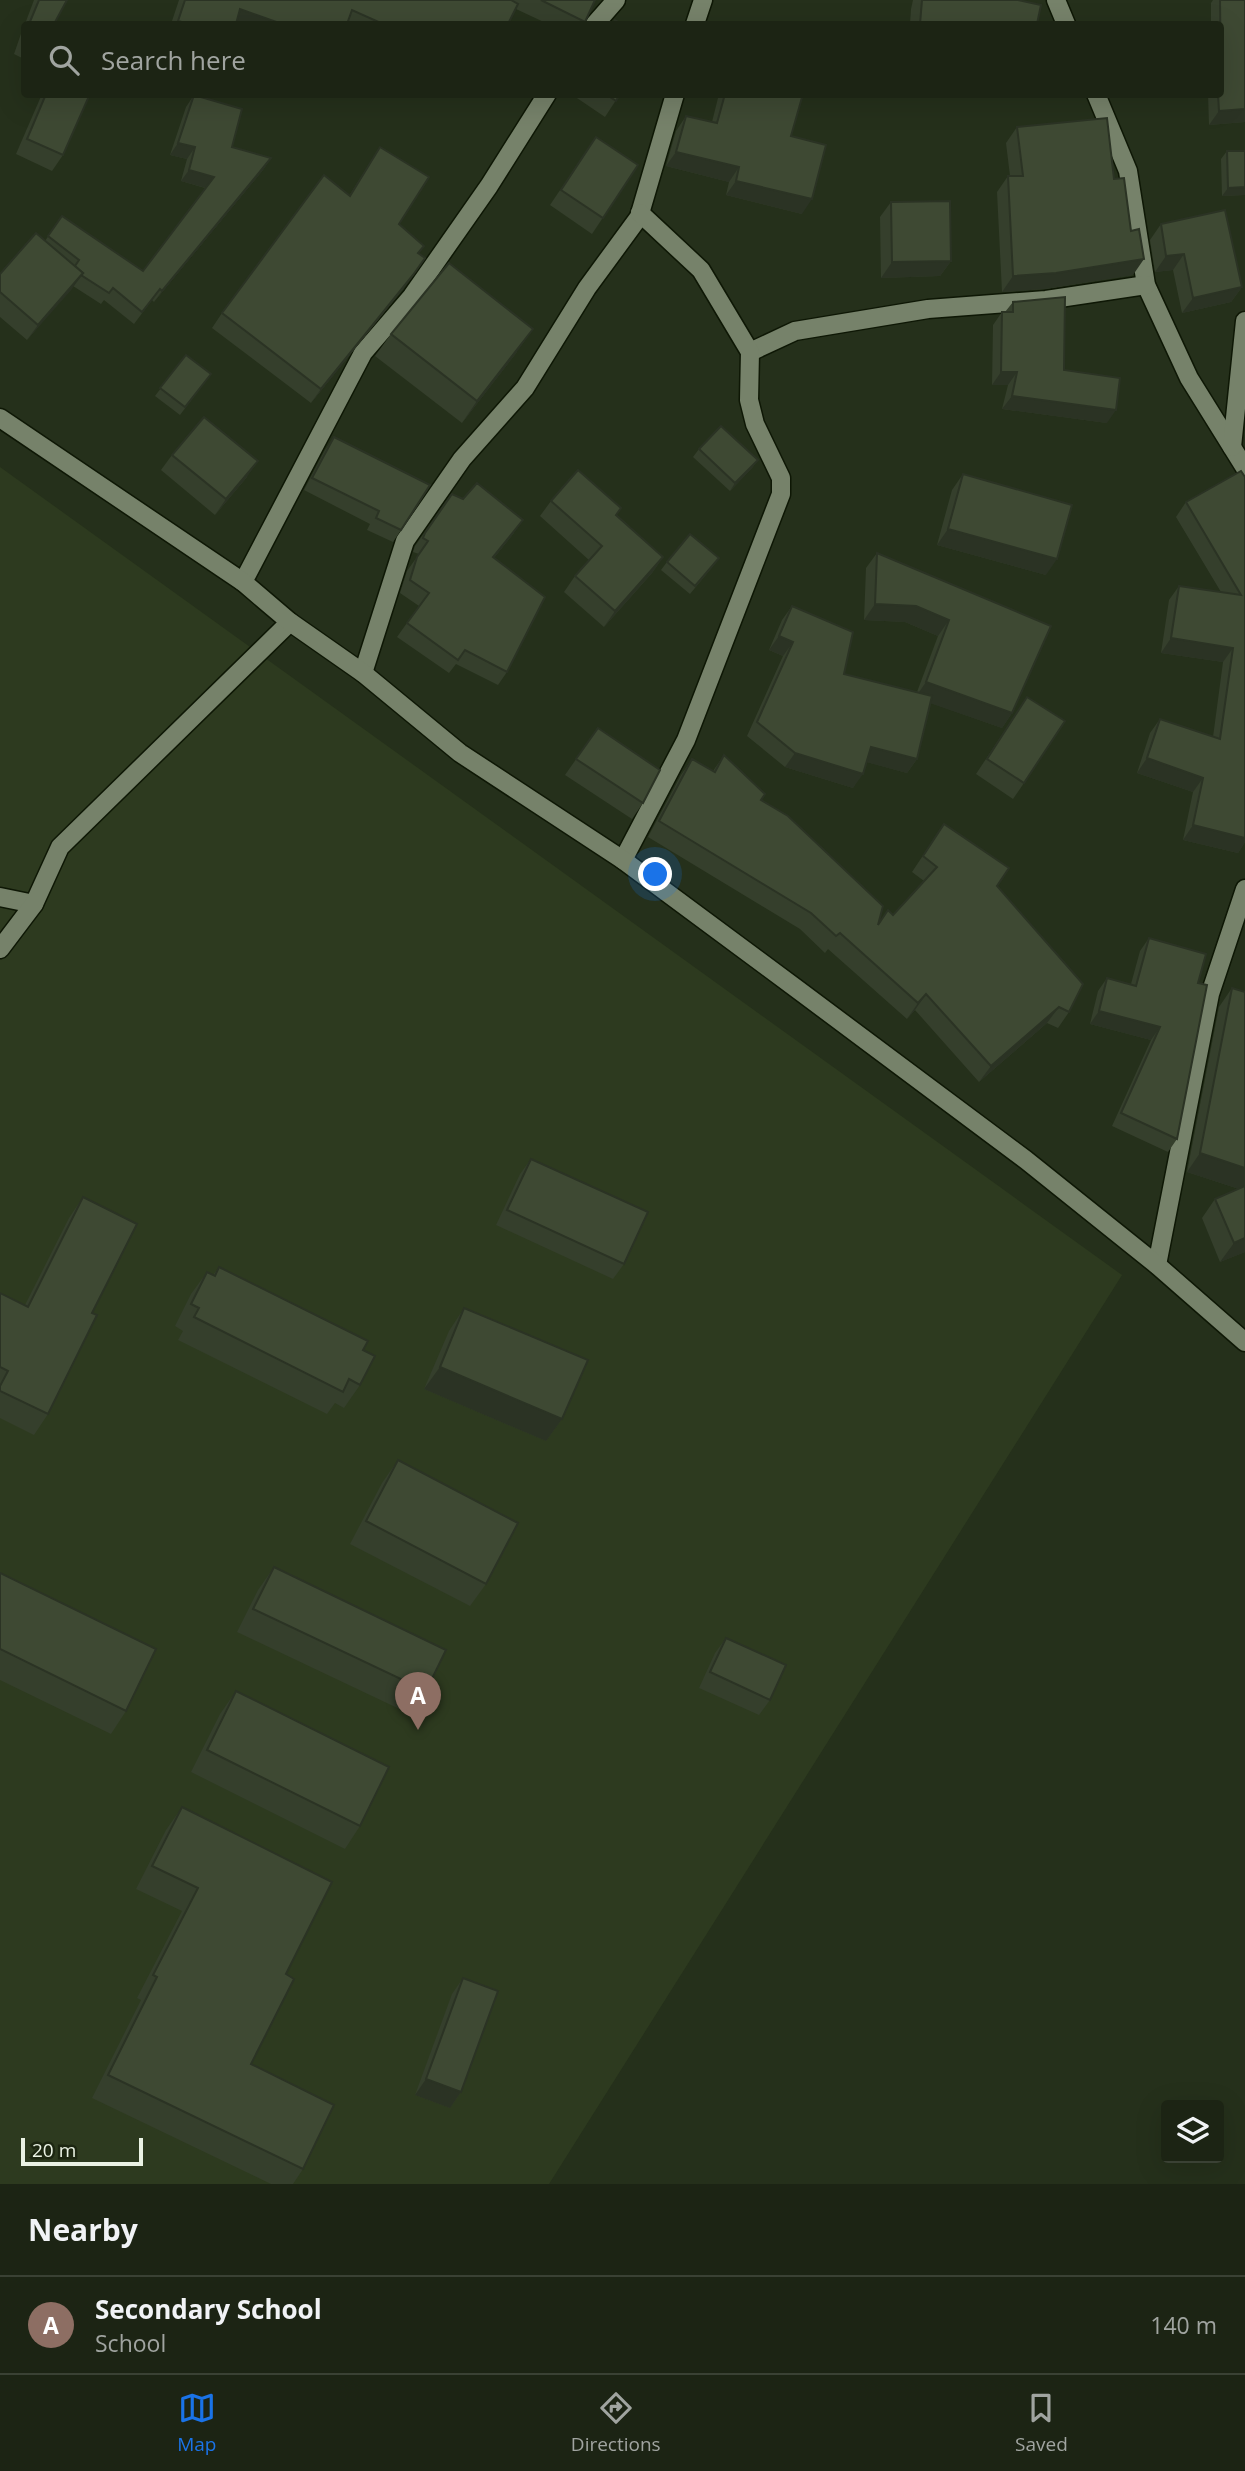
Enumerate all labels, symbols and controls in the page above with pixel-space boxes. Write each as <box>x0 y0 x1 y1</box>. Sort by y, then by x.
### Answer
search box <box>21 21 1224 98</box>
icon: search <box>45 41 83 79</box>
text: Search here <box>101 42 246 78</box>
your location <box>638 857 672 891</box>
pin: A <box>395 1672 441 1730</box>
map controls <box>1161 2100 1224 2163</box>
button: layers <box>1161 2100 1224 2163</box>
scale bar <box>21 2135 144 2167</box>
text: 20 m <box>32 2137 76 2163</box>
text: Nearby <box>28 2209 138 2250</box>
text: Secondary School <box>95 2291 322 2327</box>
text: A <box>43 2309 59 2341</box>
text: 140 m <box>1150 2309 1217 2341</box>
text: School <box>95 2327 166 2359</box>
tab: Map <box>177 2389 216 2457</box>
tab: Directions <box>571 2389 661 2457</box>
tab: Saved <box>1015 2389 1068 2457</box>

